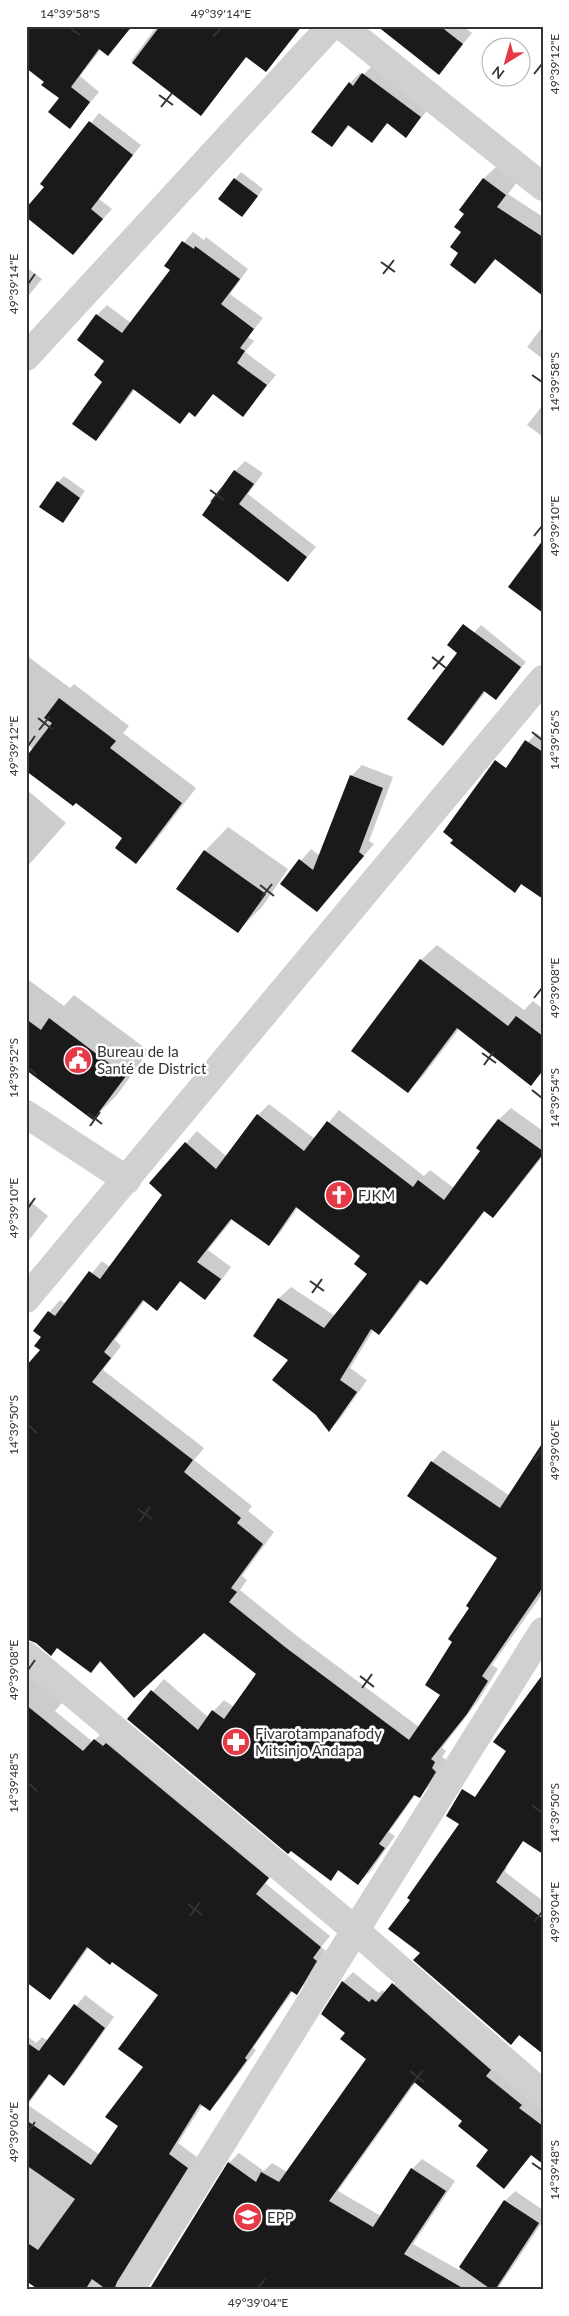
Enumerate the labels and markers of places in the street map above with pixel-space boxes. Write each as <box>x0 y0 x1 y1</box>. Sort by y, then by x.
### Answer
place label: Bureau de la Santé de District <box>97 1042 207 1077</box>
public building icon: Bureau de la Santé de District <box>63 1045 93 1075</box>
church icon: FJKM <box>324 1180 354 1210</box>
place label: FJKM <box>358 1186 395 1204</box>
place label: Fivarotampanafody Mitsinjo Andapa <box>255 1724 382 1759</box>
pharmacy icon: Fivarotampanafody Mitsinjo Andapa <box>221 1727 251 1757</box>
school or university icon: EPP <box>233 2202 263 2232</box>
place label: EPP <box>267 2208 294 2226</box>

